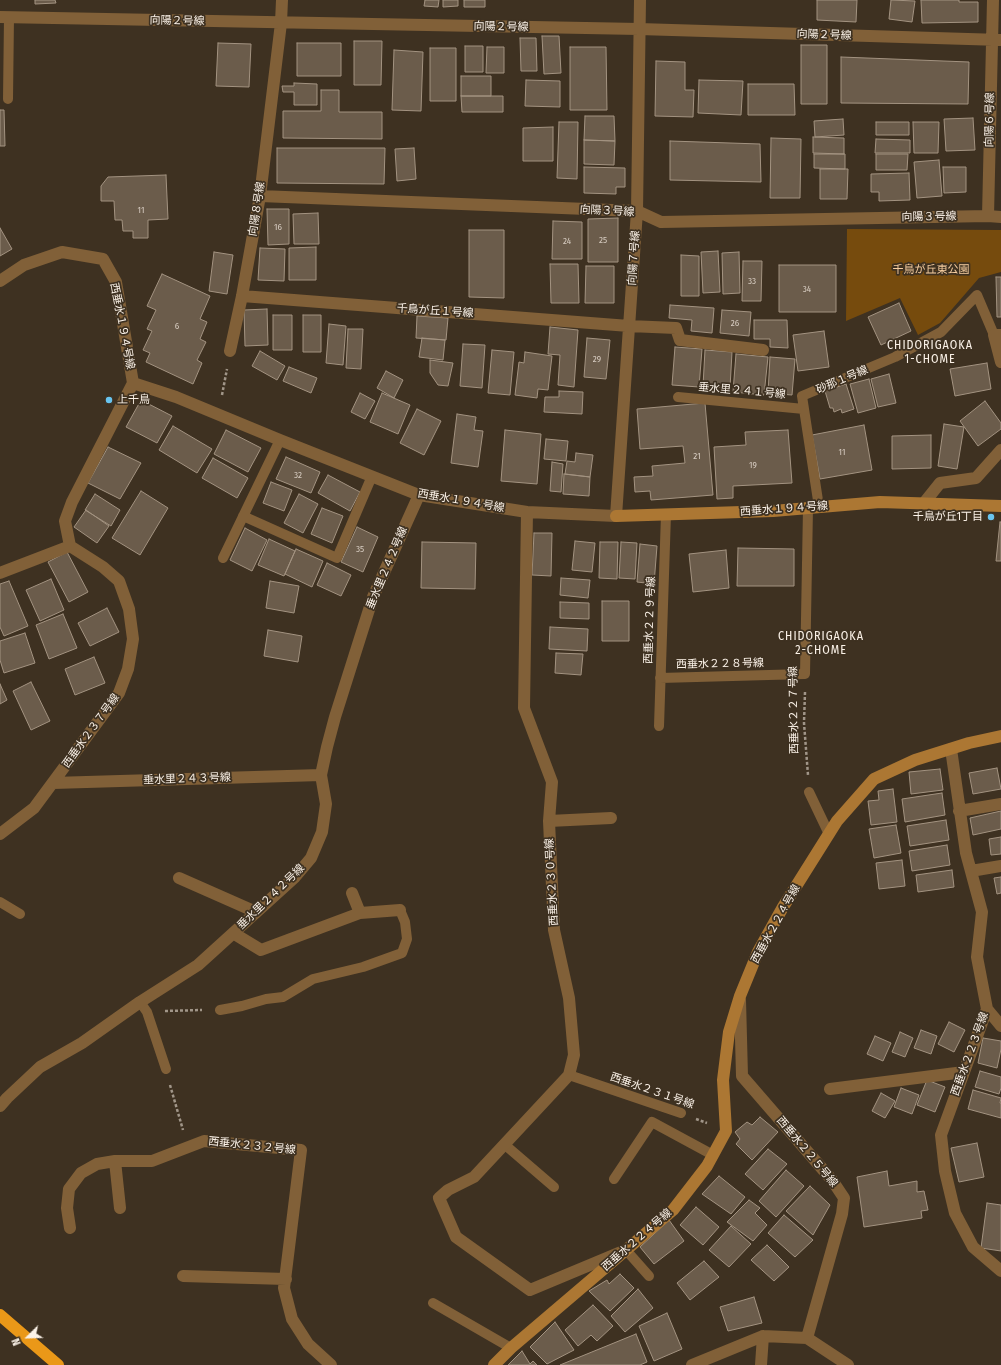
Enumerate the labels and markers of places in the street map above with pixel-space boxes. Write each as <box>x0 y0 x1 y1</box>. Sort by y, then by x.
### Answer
place label: 上千鳥 <box>117 393 150 407</box>
marker: 上千鳥 <box>104 395 114 405</box>
place label: 千鳥が丘1丁目 <box>913 510 983 524</box>
marker: 千鳥が丘1丁目 <box>986 512 996 522</box>

